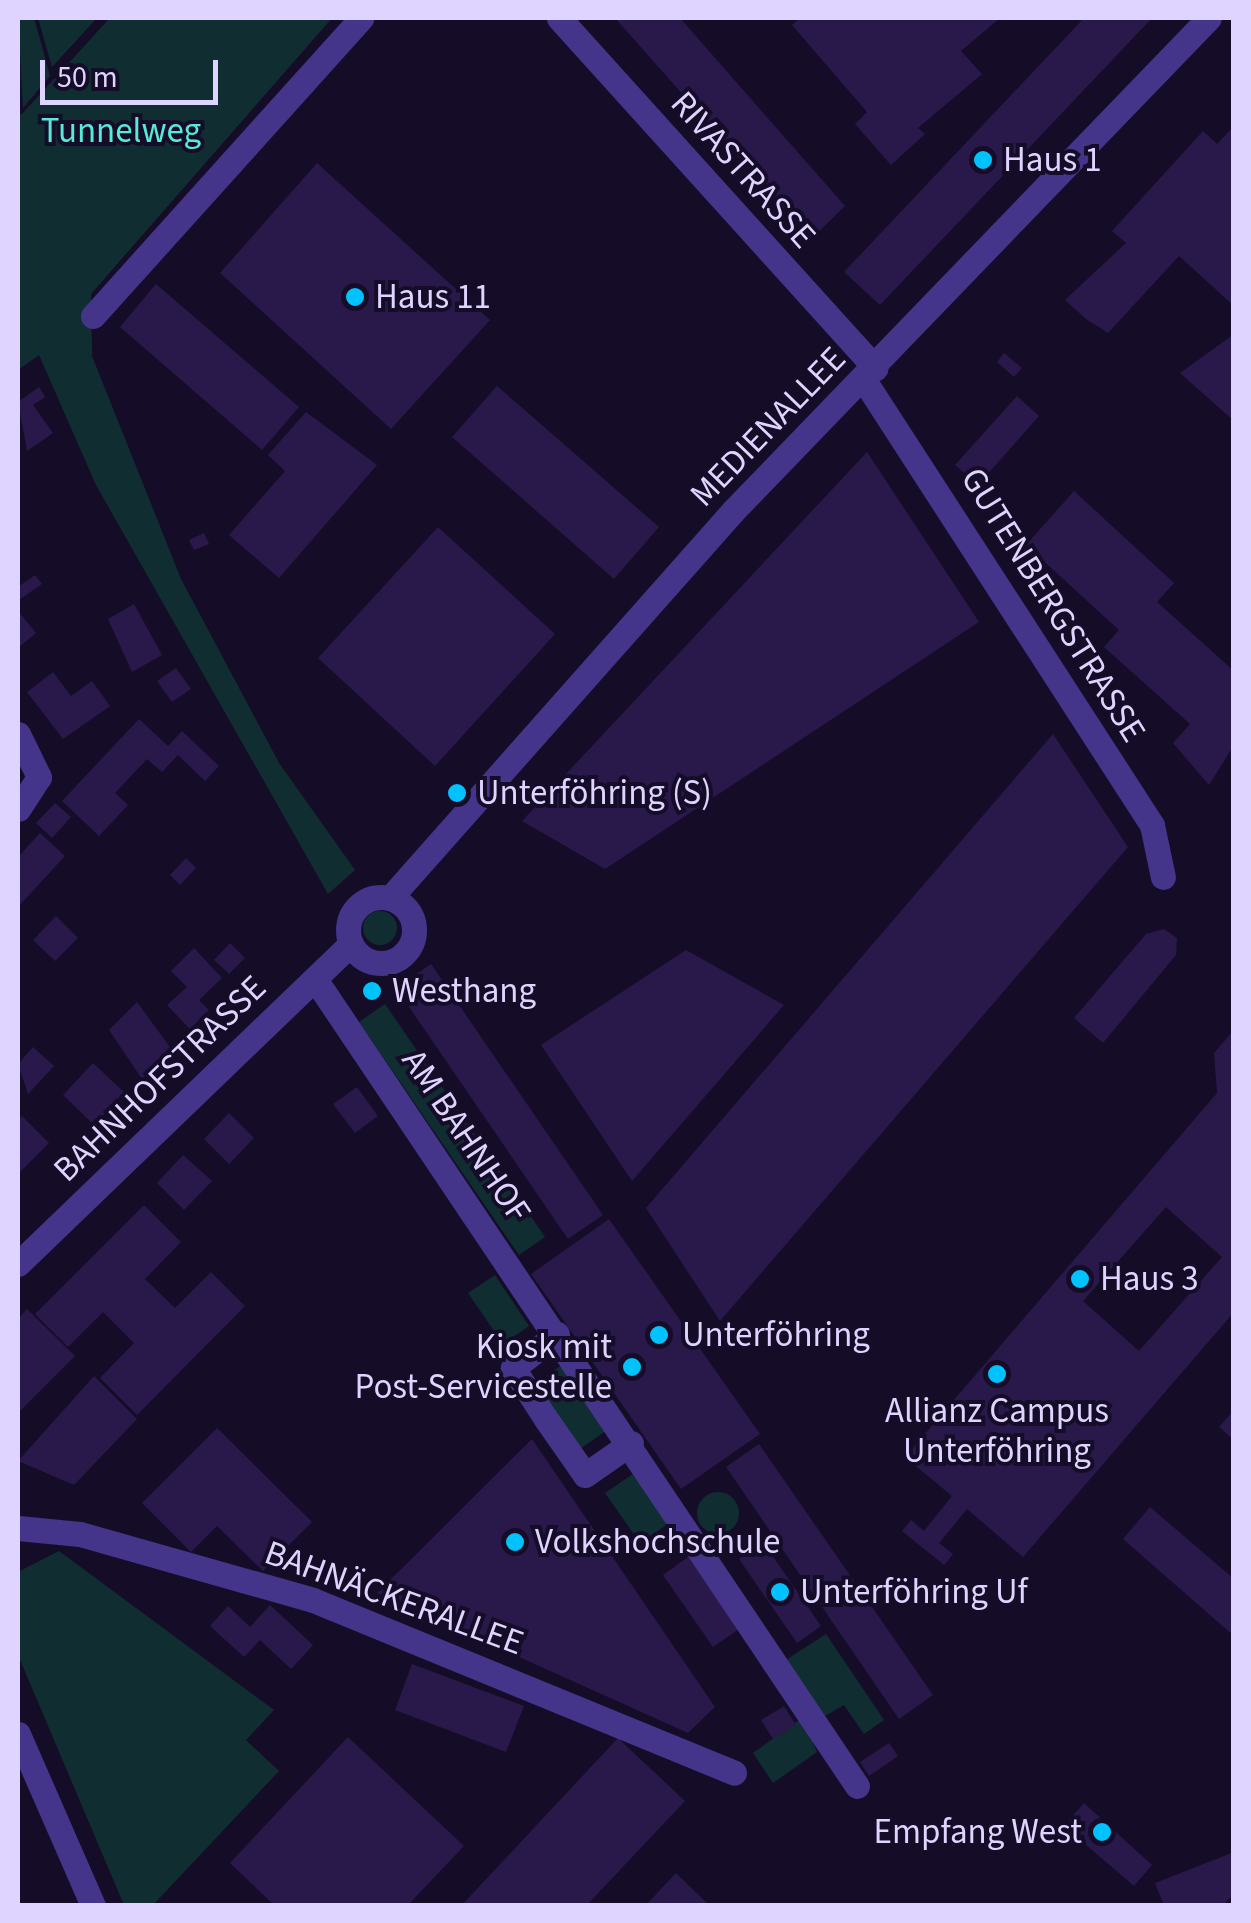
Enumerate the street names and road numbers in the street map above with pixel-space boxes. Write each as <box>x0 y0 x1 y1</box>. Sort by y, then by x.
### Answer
street label: RIVASTRASSE <box>662 83 824 257</box>
street label: MEDIENALLEE <box>681 338 855 516</box>
street label: GUTENBERGSTRASSE <box>952 460 1154 750</box>
street label: BAHNHOFSTRASSE <box>45 967 275 1191</box>
street label: AM BAHNHOF <box>393 1041 539 1231</box>
street label: BAHNÄCKERALLEE <box>259 1532 529 1664</box>

